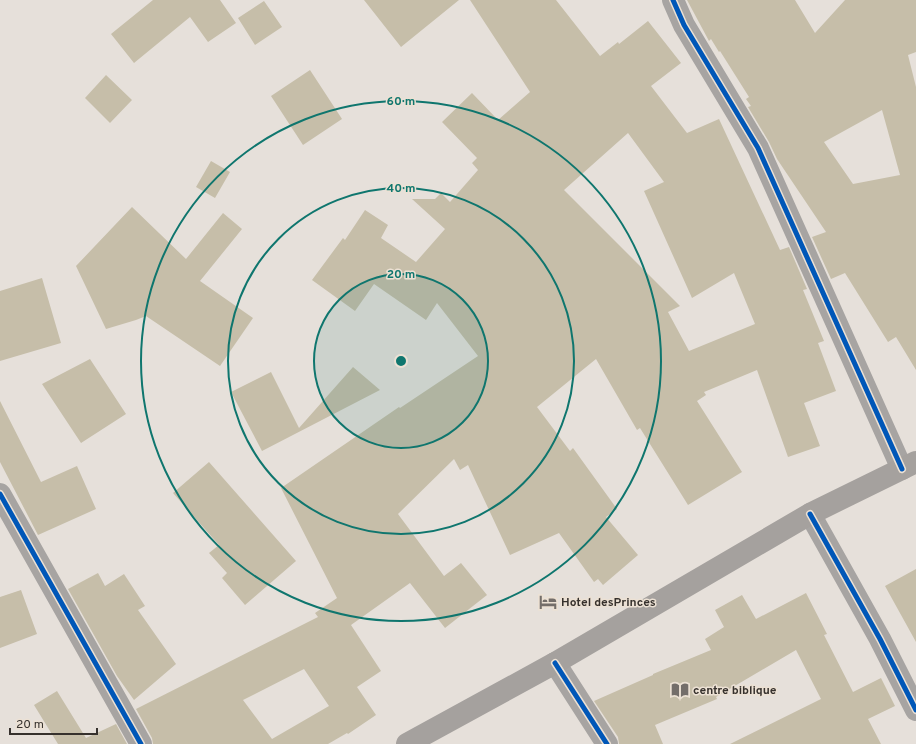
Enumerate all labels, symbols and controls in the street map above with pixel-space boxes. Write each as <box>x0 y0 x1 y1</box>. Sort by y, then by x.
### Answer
text: 60 m <box>387 94 415 110</box>
text: 40 m <box>386 181 416 197</box>
text: 20 m <box>387 267 415 283</box>
centre of rings <box>394 354 408 368</box>
hotel icon: Hotel desPrinces <box>538 592 558 612</box>
place label: Hotel desPrinces <box>561 595 656 611</box>
library icon: centre biblique <box>670 680 690 700</box>
place label: centre biblique <box>693 683 777 699</box>
scale bar <box>10 710 97 736</box>
text: 20 m <box>16 717 44 733</box>

